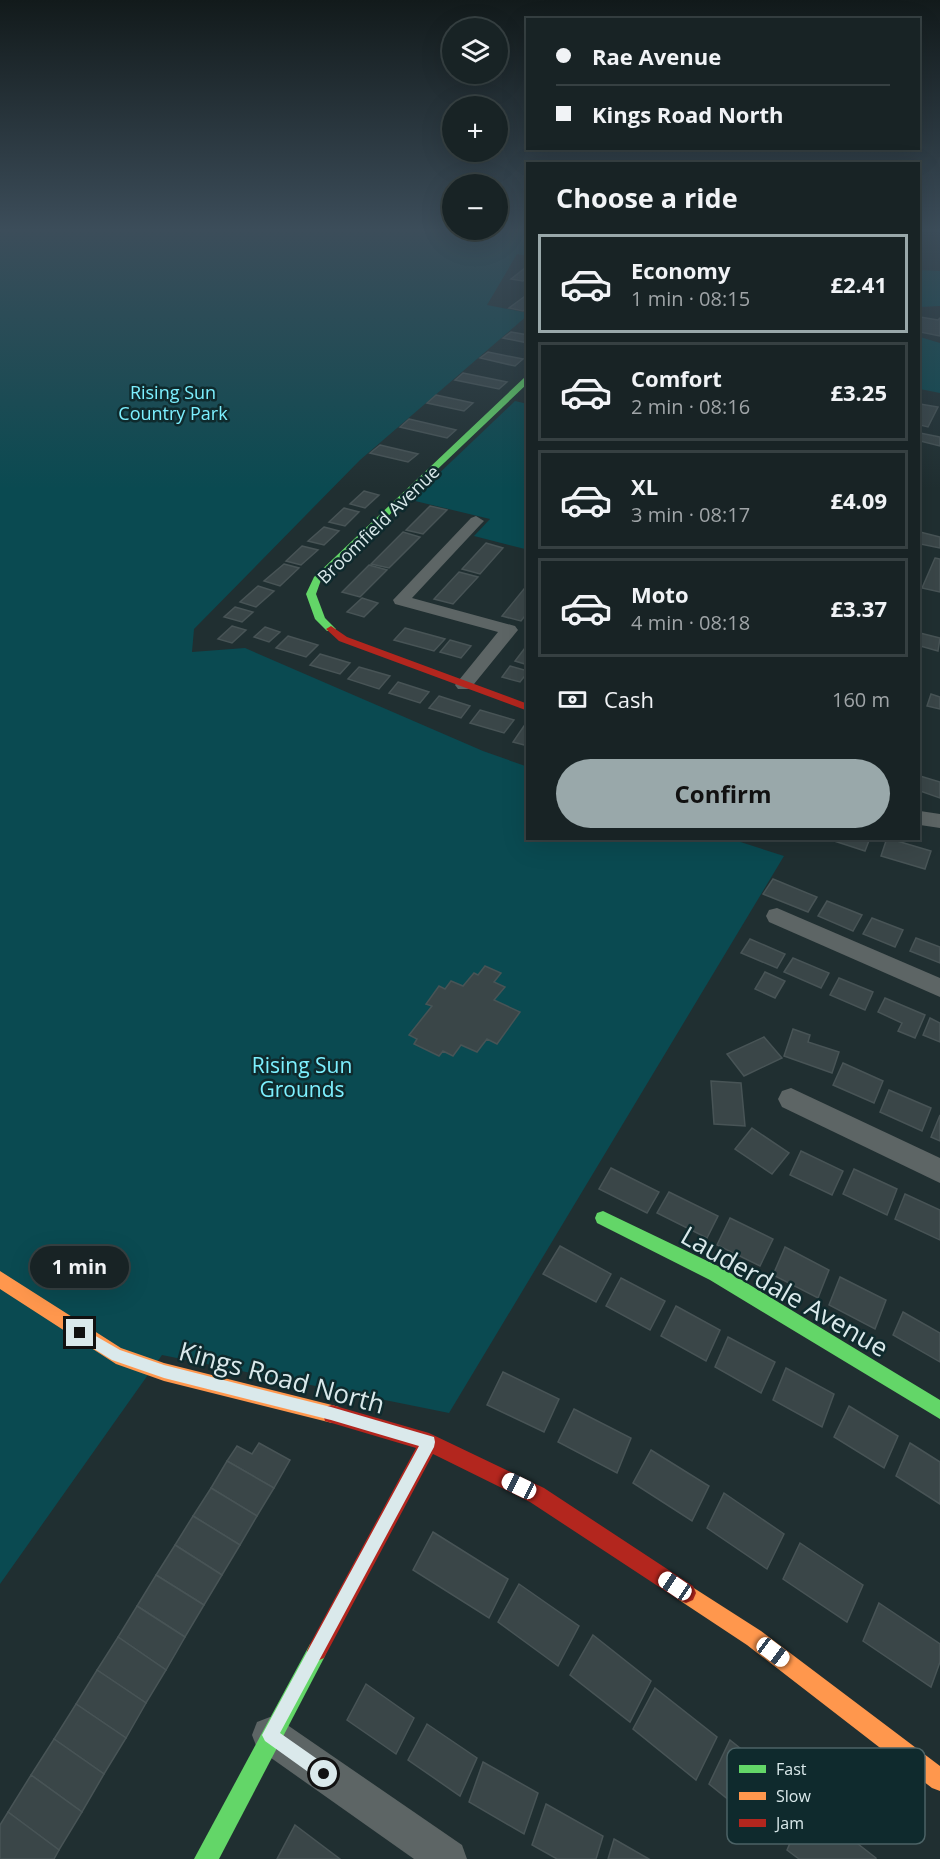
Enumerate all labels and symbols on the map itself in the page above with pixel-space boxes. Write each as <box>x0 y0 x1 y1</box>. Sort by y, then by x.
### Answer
park label: Rising Sun Country Park <box>118 380 228 425</box>
street label: Broomfield Avenue <box>312 459 444 589</box>
park label: Rising Sun Grounds <box>252 1051 352 1103</box>
street label: Lauderdale Avenue <box>675 1217 895 1365</box>
callout: 1 min <box>31 1246 130 1288</box>
route end <box>66 1319 93 1346</box>
street label: Kings Road North <box>175 1332 389 1422</box>
car <box>499 1470 539 1502</box>
car <box>655 1568 695 1604</box>
car <box>753 1634 793 1670</box>
legend <box>727 1748 925 1844</box>
text: Fast <box>776 1758 807 1780</box>
route start <box>310 1760 337 1787</box>
text: Slow <box>776 1785 811 1807</box>
text: Jam <box>774 1812 804 1834</box>

